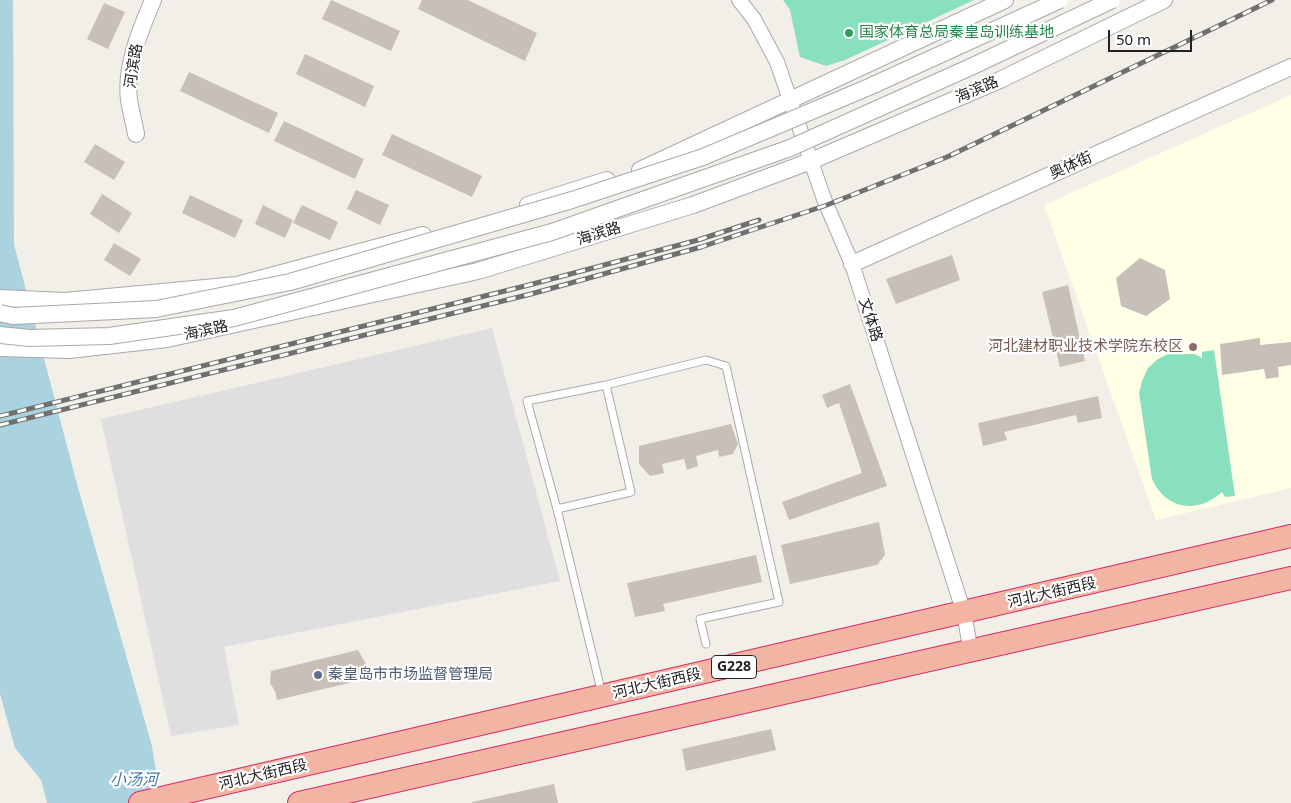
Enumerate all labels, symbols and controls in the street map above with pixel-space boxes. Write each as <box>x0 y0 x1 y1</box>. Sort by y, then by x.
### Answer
scale bar <box>1111 20 1195 52</box>
place label: 国家体育总局秦皇岛训练基地 <box>859 24 1054 42</box>
marker: 国家体育总局秦皇岛训练基地 <box>843 27 855 39</box>
text: 50 m <box>1116 29 1151 49</box>
street label: 河滨路 <box>122 42 146 90</box>
street label: 海滨路 <box>953 73 1001 107</box>
street label: 奥体街 <box>1047 149 1095 183</box>
street label: 海滨路 <box>575 219 623 249</box>
street label: 文体路 <box>854 296 886 344</box>
street label: 海滨路 <box>182 318 230 344</box>
place label: 河北建材职业技术学院东校区 <box>988 338 1183 356</box>
marker: 河北建材职业技术学院东校区 <box>1187 341 1199 353</box>
street label: 河北大街西段 <box>1006 574 1098 612</box>
road number: G228 <box>712 656 756 679</box>
street label: 河北大街西段 <box>611 665 703 703</box>
place label: 秦皇岛市市场监督管理局 <box>328 666 493 684</box>
marker: 秦皇岛市市场监督管理局 <box>312 669 324 681</box>
street label: 河北大街西段 <box>217 756 309 794</box>
water label: 小汤河 <box>110 770 158 790</box>

